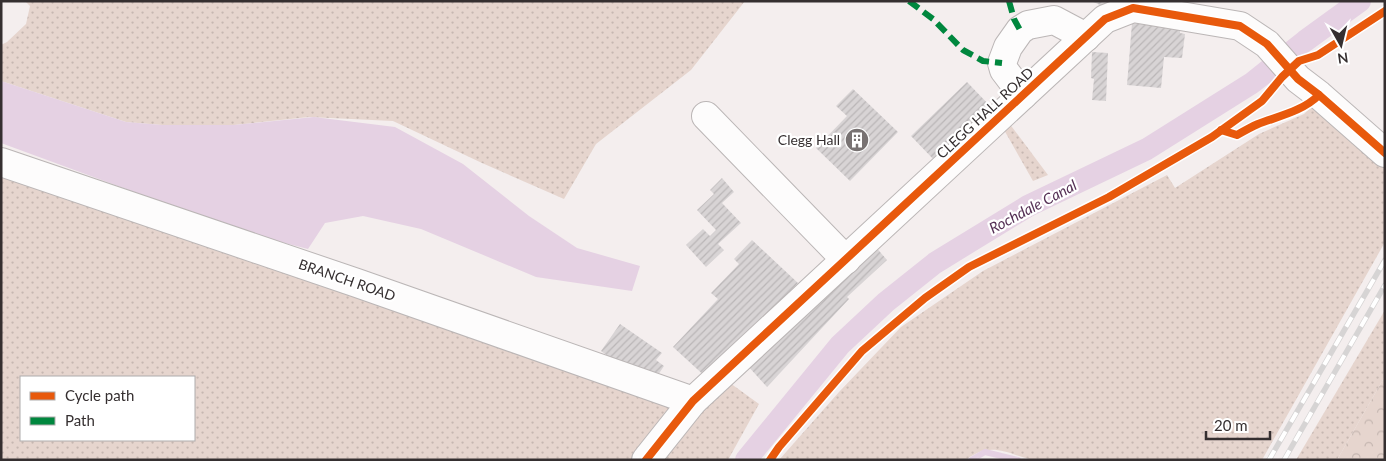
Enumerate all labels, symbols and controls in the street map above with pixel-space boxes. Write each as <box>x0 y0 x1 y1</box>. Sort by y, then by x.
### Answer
north arrow <box>1316 20 1366 70</box>
text: N <box>1336 49 1349 68</box>
street label: CLEGG HALL ROAD <box>933 63 1036 162</box>
building icon: Clegg Hall <box>844 127 870 153</box>
place label: Clegg Hall <box>778 131 840 148</box>
water label: Rochdale Canal <box>986 175 1080 237</box>
street label: BRANCH ROAD <box>296 255 398 304</box>
legend <box>20 376 195 441</box>
text: Cycle path <box>65 386 134 404</box>
scale bar <box>1206 408 1270 440</box>
text: Path <box>65 411 95 429</box>
text: 20 m <box>1214 416 1248 434</box>

